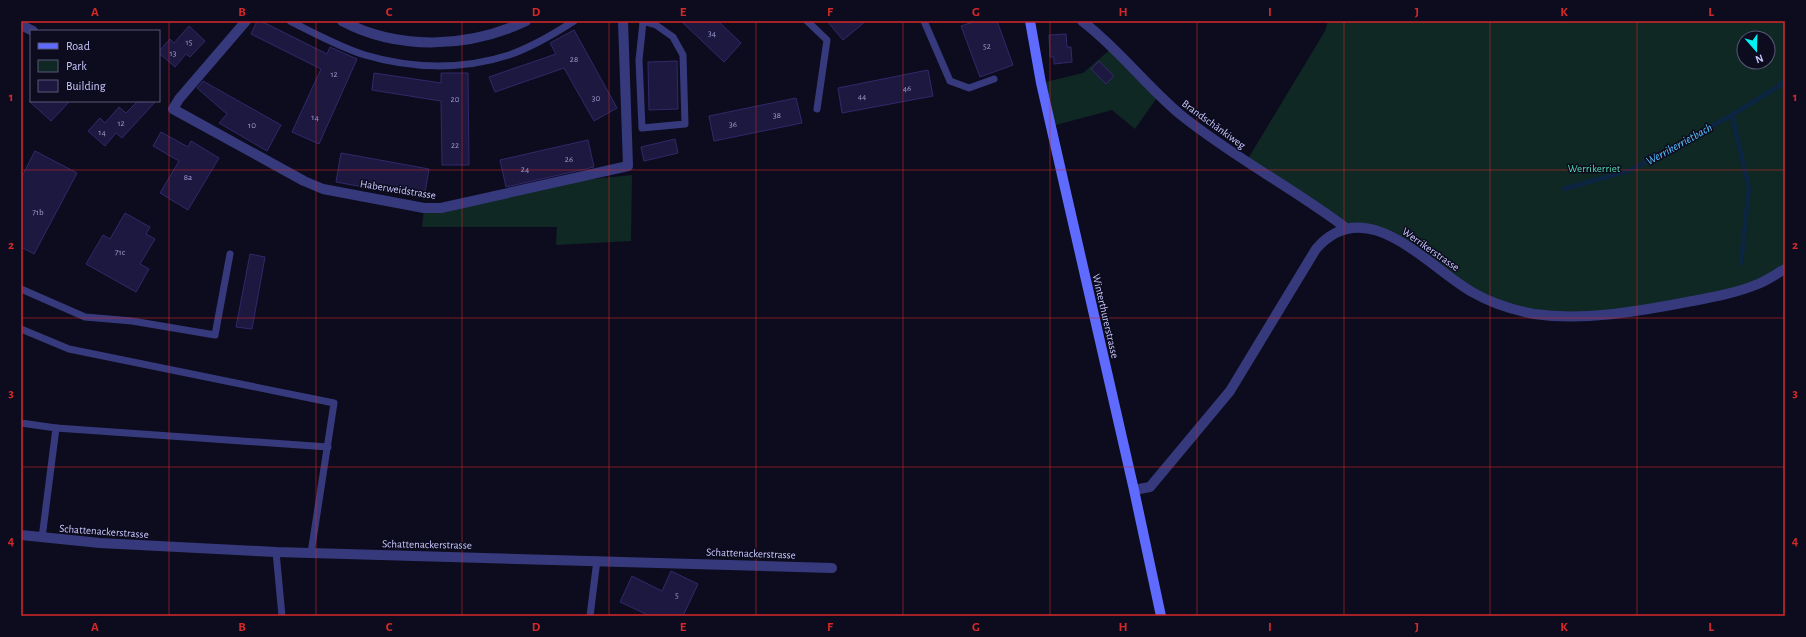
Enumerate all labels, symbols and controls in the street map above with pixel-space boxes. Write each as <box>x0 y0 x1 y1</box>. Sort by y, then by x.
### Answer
text: A <box>91 6 99 19</box>
text: B <box>238 6 246 19</box>
text: C <box>386 6 393 19</box>
text: D <box>532 6 541 19</box>
text: E <box>680 6 687 19</box>
text: F <box>827 6 834 19</box>
text: G <box>972 6 980 19</box>
text: H <box>1118 6 1128 19</box>
text: I <box>1268 6 1272 19</box>
text: J <box>1415 6 1419 19</box>
text: K <box>1560 6 1568 19</box>
text: L <box>1708 6 1714 19</box>
house number: 34 <box>708 29 717 38</box>
legend <box>30 30 160 102</box>
north arrow <box>1736 30 1776 70</box>
house number: 15 <box>186 38 193 47</box>
text: Road <box>66 40 90 52</box>
house number: 52 <box>983 42 991 51</box>
house number: 13 <box>170 49 177 58</box>
text: N <box>1754 52 1765 65</box>
house number: 28 <box>570 55 578 64</box>
text: Park <box>66 60 87 72</box>
house number: 12 <box>330 70 338 79</box>
text: Building <box>66 80 106 92</box>
house number: 46 <box>903 84 911 93</box>
text: 1 <box>9 91 13 104</box>
text: 1 <box>1793 91 1797 104</box>
house number: 44 <box>858 92 867 101</box>
house number: 30 <box>592 94 600 103</box>
house number: 20 <box>451 95 460 104</box>
street label: Brandschänkiweg <box>1180 98 1248 151</box>
house number: 38 <box>773 111 781 120</box>
house number: 14 <box>311 113 319 122</box>
house number: 12 <box>117 119 125 128</box>
house number: 36 <box>729 120 737 129</box>
house number: 10 <box>248 121 256 130</box>
water label: Werrikerrietbach <box>1644 121 1714 167</box>
house number: 14 <box>98 128 106 137</box>
house number: 22 <box>451 141 459 150</box>
house number: 26 <box>565 155 573 164</box>
park label: Werrikerriet <box>1568 163 1621 174</box>
house number: 24 <box>521 165 530 174</box>
house number: 8a <box>184 173 192 182</box>
street label: Haberweidstrasse <box>359 178 437 201</box>
house number: 71b <box>32 208 44 217</box>
street label: Werrikerstrasse <box>1400 226 1461 273</box>
text: 2 <box>8 239 14 252</box>
text: 2 <box>1792 239 1798 252</box>
house number: 71c <box>115 248 126 257</box>
street label: Winterthurerstrasse <box>1090 273 1121 359</box>
text: 3 <box>8 387 14 400</box>
text: 3 <box>1792 387 1798 400</box>
street label: Schattenackerstrasse <box>59 523 149 540</box>
text: 4 <box>8 535 15 548</box>
text: 4 <box>1792 535 1799 548</box>
street label: Schattenackerstrasse <box>382 538 472 551</box>
street label: Schattenackerstrasse <box>706 546 796 561</box>
house number: 5 <box>675 591 679 600</box>
text: A <box>91 621 99 634</box>
text: B <box>238 621 246 634</box>
text: C <box>386 621 393 634</box>
text: D <box>532 621 541 634</box>
text: E <box>680 621 687 634</box>
text: F <box>827 621 834 634</box>
text: G <box>972 621 980 634</box>
text: H <box>1118 621 1128 634</box>
text: I <box>1268 621 1272 634</box>
text: J <box>1415 621 1419 634</box>
text: K <box>1560 621 1568 634</box>
text: L <box>1708 621 1714 634</box>

